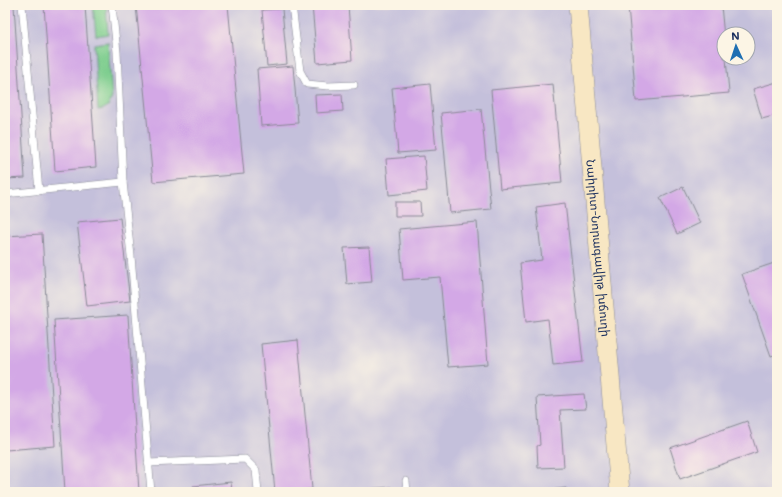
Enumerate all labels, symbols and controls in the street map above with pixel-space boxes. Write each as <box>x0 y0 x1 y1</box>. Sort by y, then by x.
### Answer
north arrow <box>716 26 756 66</box>
text: N <box>731 28 740 43</box>
street label: Նաիրիտ-Նորագավիթ խճուղի <box>583 159 615 337</box>

